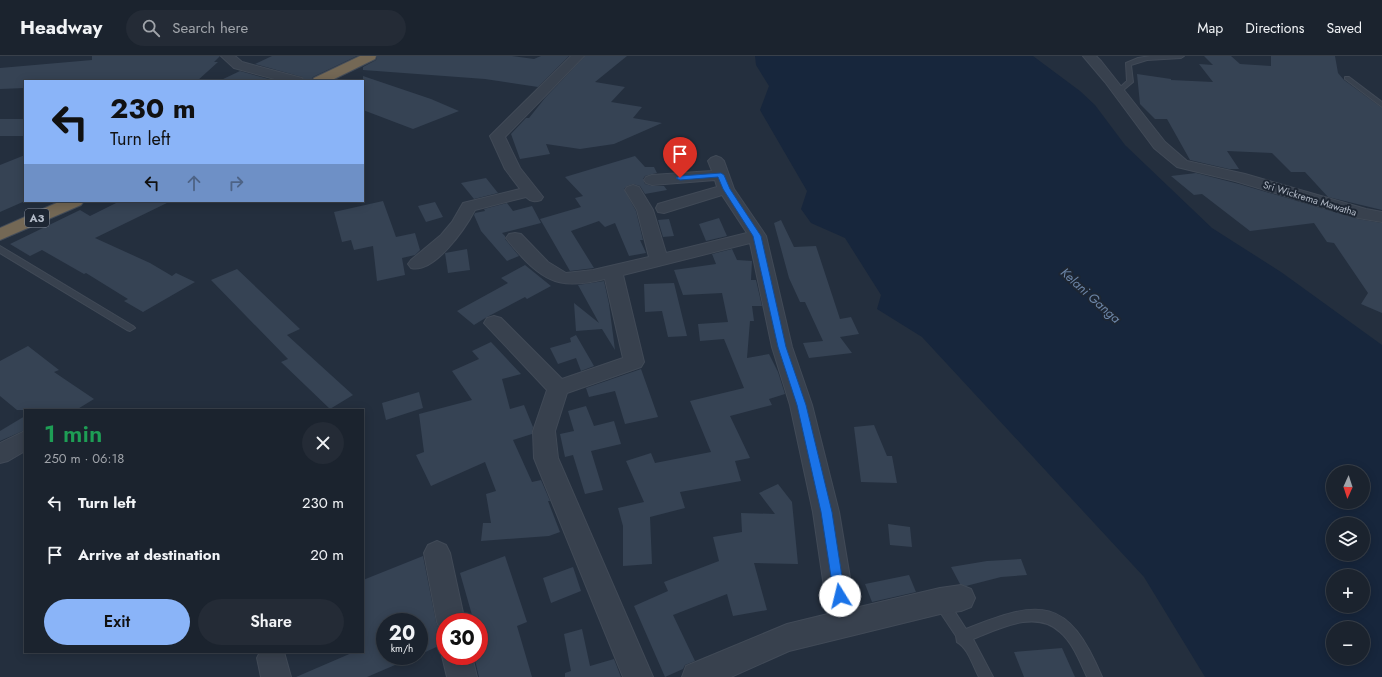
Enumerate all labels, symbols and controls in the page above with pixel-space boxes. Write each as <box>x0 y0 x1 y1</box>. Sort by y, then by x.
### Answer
search box <box>126 10 406 46</box>
text: Headway <box>20 14 102 41</box>
icon: search <box>140 17 162 39</box>
text: Search here <box>172 17 248 39</box>
text: Map <box>1197 18 1223 38</box>
text: Directions <box>1245 18 1305 38</box>
text: Saved <box>1327 18 1362 38</box>
text: 230 m <box>110 88 196 129</box>
icon: left <box>44 96 96 148</box>
text: Turn left <box>110 126 170 152</box>
pin <box>663 137 697 178</box>
icon: arrive <box>669 143 691 165</box>
icon: left <box>141 172 163 194</box>
icon: ahead <box>183 172 205 194</box>
icon: right <box>225 172 247 194</box>
street label: Sri Wickrema Mawatha <box>1261 177 1359 220</box>
road number: A3 <box>25 209 49 227</box>
water label: Kelani Ganga <box>1056 263 1125 328</box>
text: 1 min <box>44 416 102 451</box>
button: close <box>302 422 344 464</box>
text: 250 m · 06:18 <box>44 449 124 468</box>
north arrow <box>1326 465 1370 509</box>
map controls <box>1326 465 1370 665</box>
icon: left <box>44 492 66 514</box>
text: Turn left <box>78 492 136 514</box>
text: 230 m <box>302 492 344 514</box>
button: layers <box>1326 517 1370 561</box>
icon: arrive <box>44 544 66 566</box>
text: Arrive at destination <box>78 544 220 566</box>
text: 20 m <box>310 544 344 566</box>
button: + <box>1326 569 1370 613</box>
position arrow <box>819 575 861 617</box>
button: Exit <box>44 599 190 645</box>
button: Share <box>198 599 344 645</box>
speed limit sign: 30 <box>436 613 488 665</box>
text: 20 <box>389 619 415 648</box>
button: − <box>1326 621 1370 665</box>
text: km/h <box>391 641 413 656</box>

